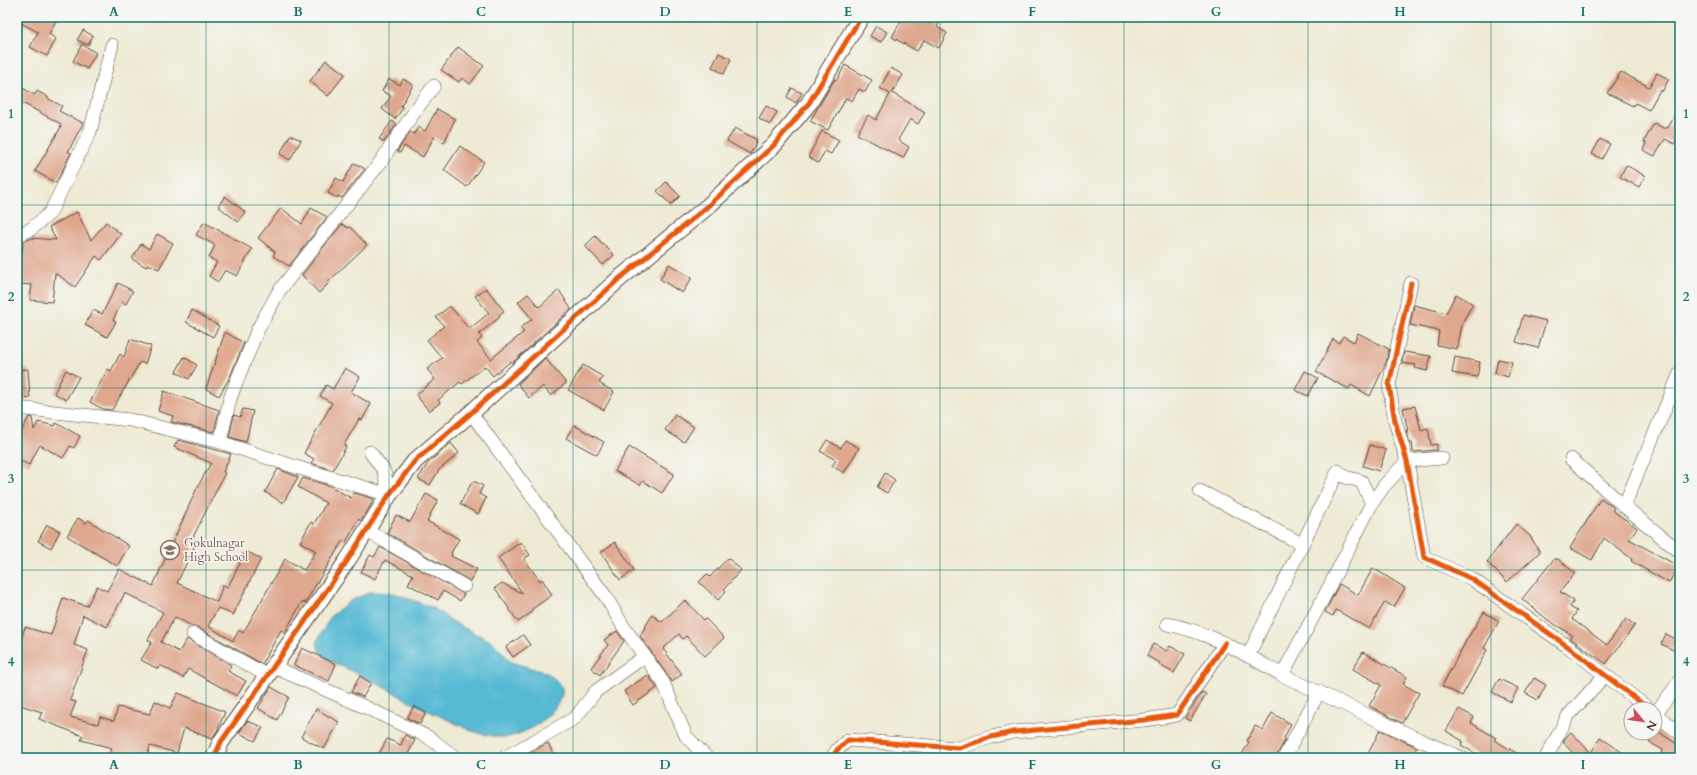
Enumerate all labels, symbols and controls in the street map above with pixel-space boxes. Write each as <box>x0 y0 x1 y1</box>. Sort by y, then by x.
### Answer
text: A <box>109 3 119 21</box>
text: B <box>293 3 303 21</box>
text: C <box>476 3 486 21</box>
text: D <box>659 3 671 21</box>
text: E <box>844 3 852 21</box>
text: F <box>1028 3 1036 21</box>
text: G <box>1211 3 1222 21</box>
text: H <box>1394 3 1406 21</box>
text: I <box>1580 3 1586 21</box>
text: 1 <box>8 105 14 123</box>
text: 1 <box>1683 105 1689 123</box>
text: 2 <box>8 288 15 306</box>
text: 2 <box>1683 288 1690 306</box>
text: 3 <box>8 470 15 488</box>
text: 3 <box>1683 470 1690 488</box>
place label: Gokulnagar High School <box>184 535 248 565</box>
school or university icon: Gokulnagar High School <box>159 539 181 561</box>
text: 4 <box>8 653 15 671</box>
text: 4 <box>1683 653 1690 671</box>
north arrow <box>1623 701 1663 741</box>
text: N <box>1642 718 1660 734</box>
text: A <box>109 756 119 774</box>
text: B <box>293 756 303 774</box>
text: C <box>476 756 486 774</box>
text: D <box>659 756 671 774</box>
text: E <box>844 756 852 774</box>
text: F <box>1028 756 1036 774</box>
text: G <box>1211 756 1222 774</box>
text: H <box>1394 756 1406 774</box>
text: I <box>1580 756 1586 774</box>

